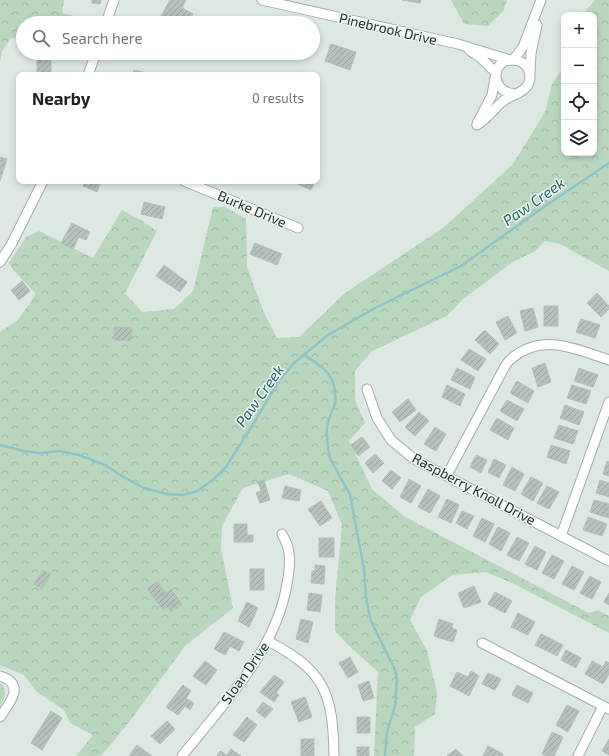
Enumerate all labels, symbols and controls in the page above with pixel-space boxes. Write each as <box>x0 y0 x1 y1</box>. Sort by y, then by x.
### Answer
street label: Pinebrook Drive <box>337 9 439 48</box>
map controls <box>561 12 597 156</box>
button: + <box>561 12 597 48</box>
search box <box>16 16 320 60</box>
icon: search <box>30 27 52 49</box>
text: Search here <box>62 29 143 47</box>
button: − <box>561 48 597 84</box>
button: locate <box>561 84 597 120</box>
text: Nearby <box>32 88 90 108</box>
text: 0 results <box>252 90 304 106</box>
button: layers <box>561 120 597 156</box>
water label: Paw Creek <box>499 173 568 229</box>
street label: Burke Drive <box>215 186 289 231</box>
water label: Paw Creek <box>231 361 287 430</box>
street label: Raspberry Knoll Drive <box>410 449 539 528</box>
street label: Sloan Drive <box>217 638 272 707</box>

